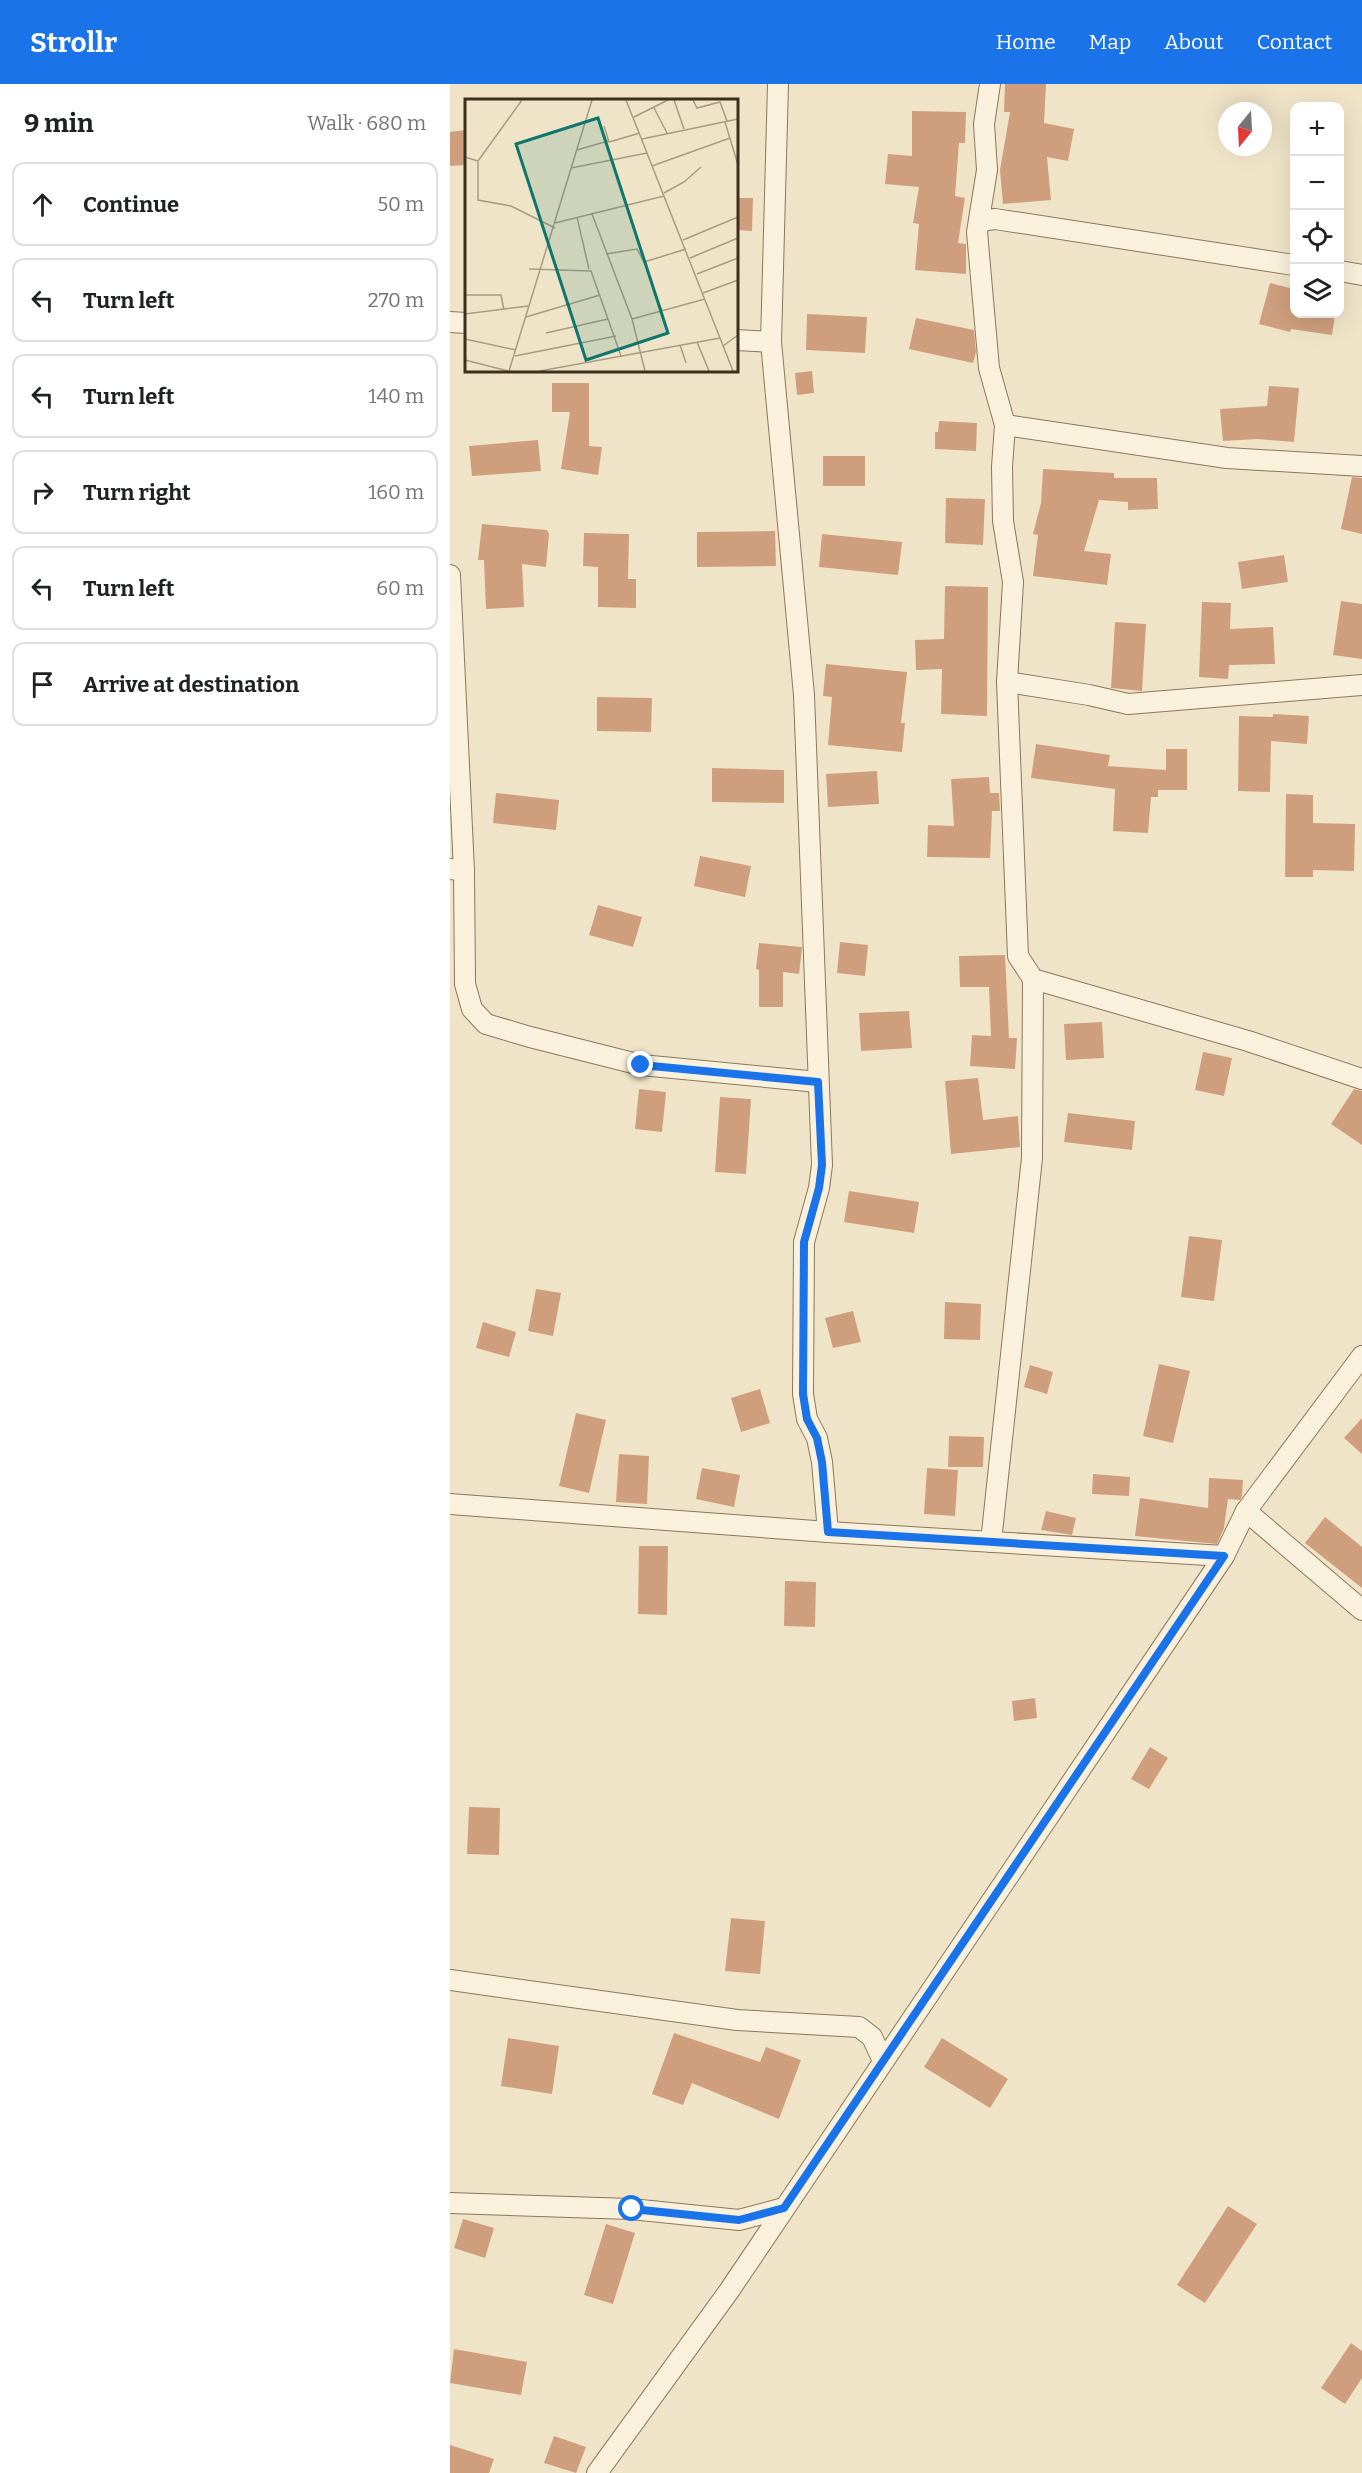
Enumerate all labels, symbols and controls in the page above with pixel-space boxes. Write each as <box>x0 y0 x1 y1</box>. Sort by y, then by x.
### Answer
text: Strollr <box>30 26 117 59</box>
text: Home <box>996 29 1056 55</box>
text: Map <box>1089 29 1131 55</box>
text: About <box>1164 29 1224 55</box>
text: Contact <box>1257 29 1332 55</box>
inset map <box>465 99 738 372</box>
north arrow <box>1218 102 1272 156</box>
map controls <box>1290 102 1344 318</box>
button: + <box>1290 102 1344 156</box>
text: 9 min <box>24 108 94 139</box>
text: Walk · 680 m <box>307 111 426 135</box>
button: − <box>1290 156 1344 210</box>
icon: ahead <box>26 188 59 221</box>
text: Continue <box>83 191 179 218</box>
text: 50 m <box>377 192 424 216</box>
button: locate <box>1290 210 1344 264</box>
button: layers <box>1290 264 1344 318</box>
icon: left <box>26 284 59 317</box>
text: Turn left <box>83 287 175 314</box>
text: 270 m <box>368 288 424 312</box>
icon: left <box>26 380 59 413</box>
text: Turn left <box>83 383 175 410</box>
text: 140 m <box>368 384 424 408</box>
icon: right <box>26 476 59 509</box>
text: Turn right <box>83 479 191 506</box>
text: 160 m <box>368 480 424 504</box>
icon: left <box>26 572 59 605</box>
text: Turn left <box>83 575 175 602</box>
text: 60 m <box>376 576 424 600</box>
icon: arrive <box>26 668 59 701</box>
text: Arrive at destination <box>83 671 299 698</box>
route end <box>627 1051 653 1077</box>
route start <box>618 2195 644 2221</box>

